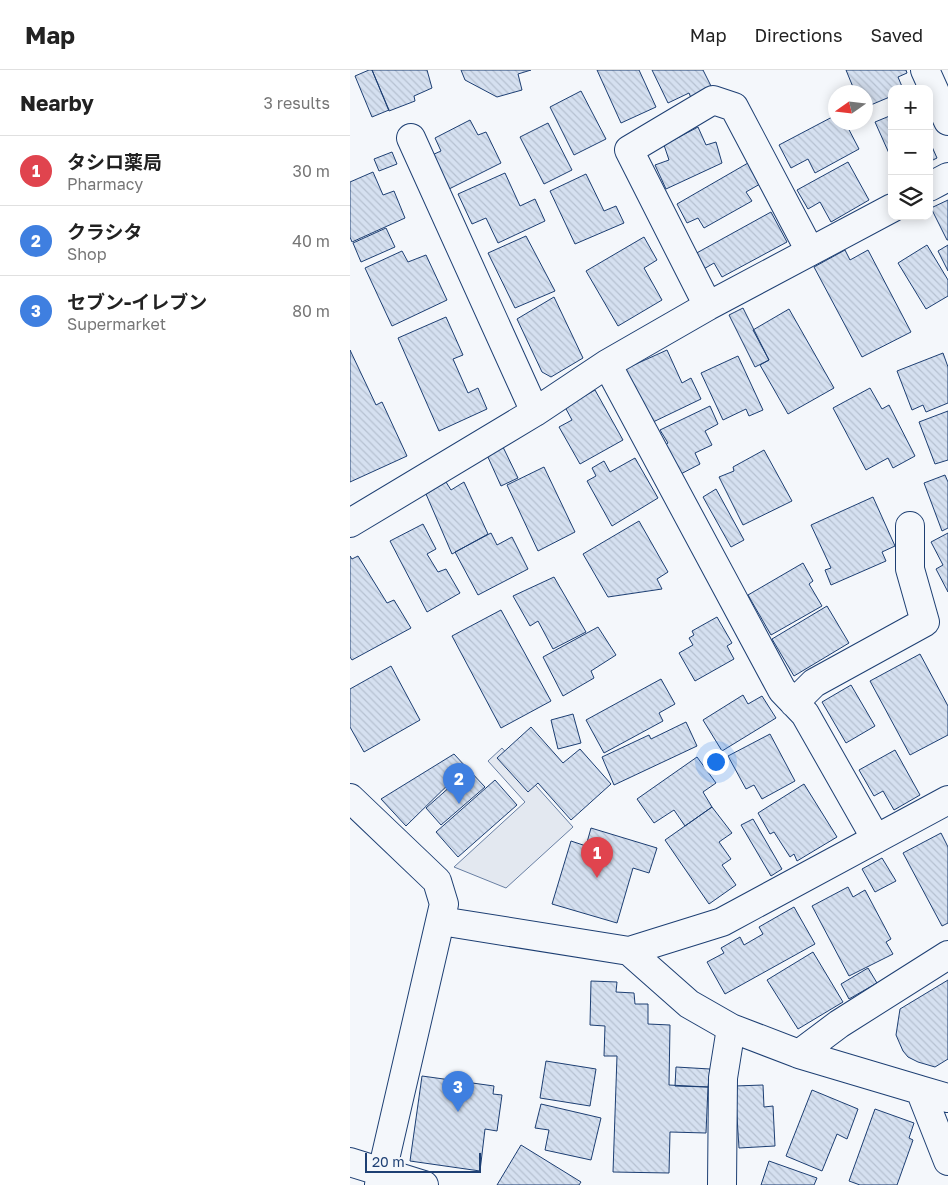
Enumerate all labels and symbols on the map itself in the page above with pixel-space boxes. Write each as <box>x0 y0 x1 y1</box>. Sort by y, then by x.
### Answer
north arrow <box>828 85 873 130</box>
your location <box>703 749 729 775</box>
pin: 2 <box>443 763 475 804</box>
pin: 1 <box>581 837 613 878</box>
pin: 3 <box>442 1071 474 1112</box>
scale bar <box>365 1150 481 1173</box>

